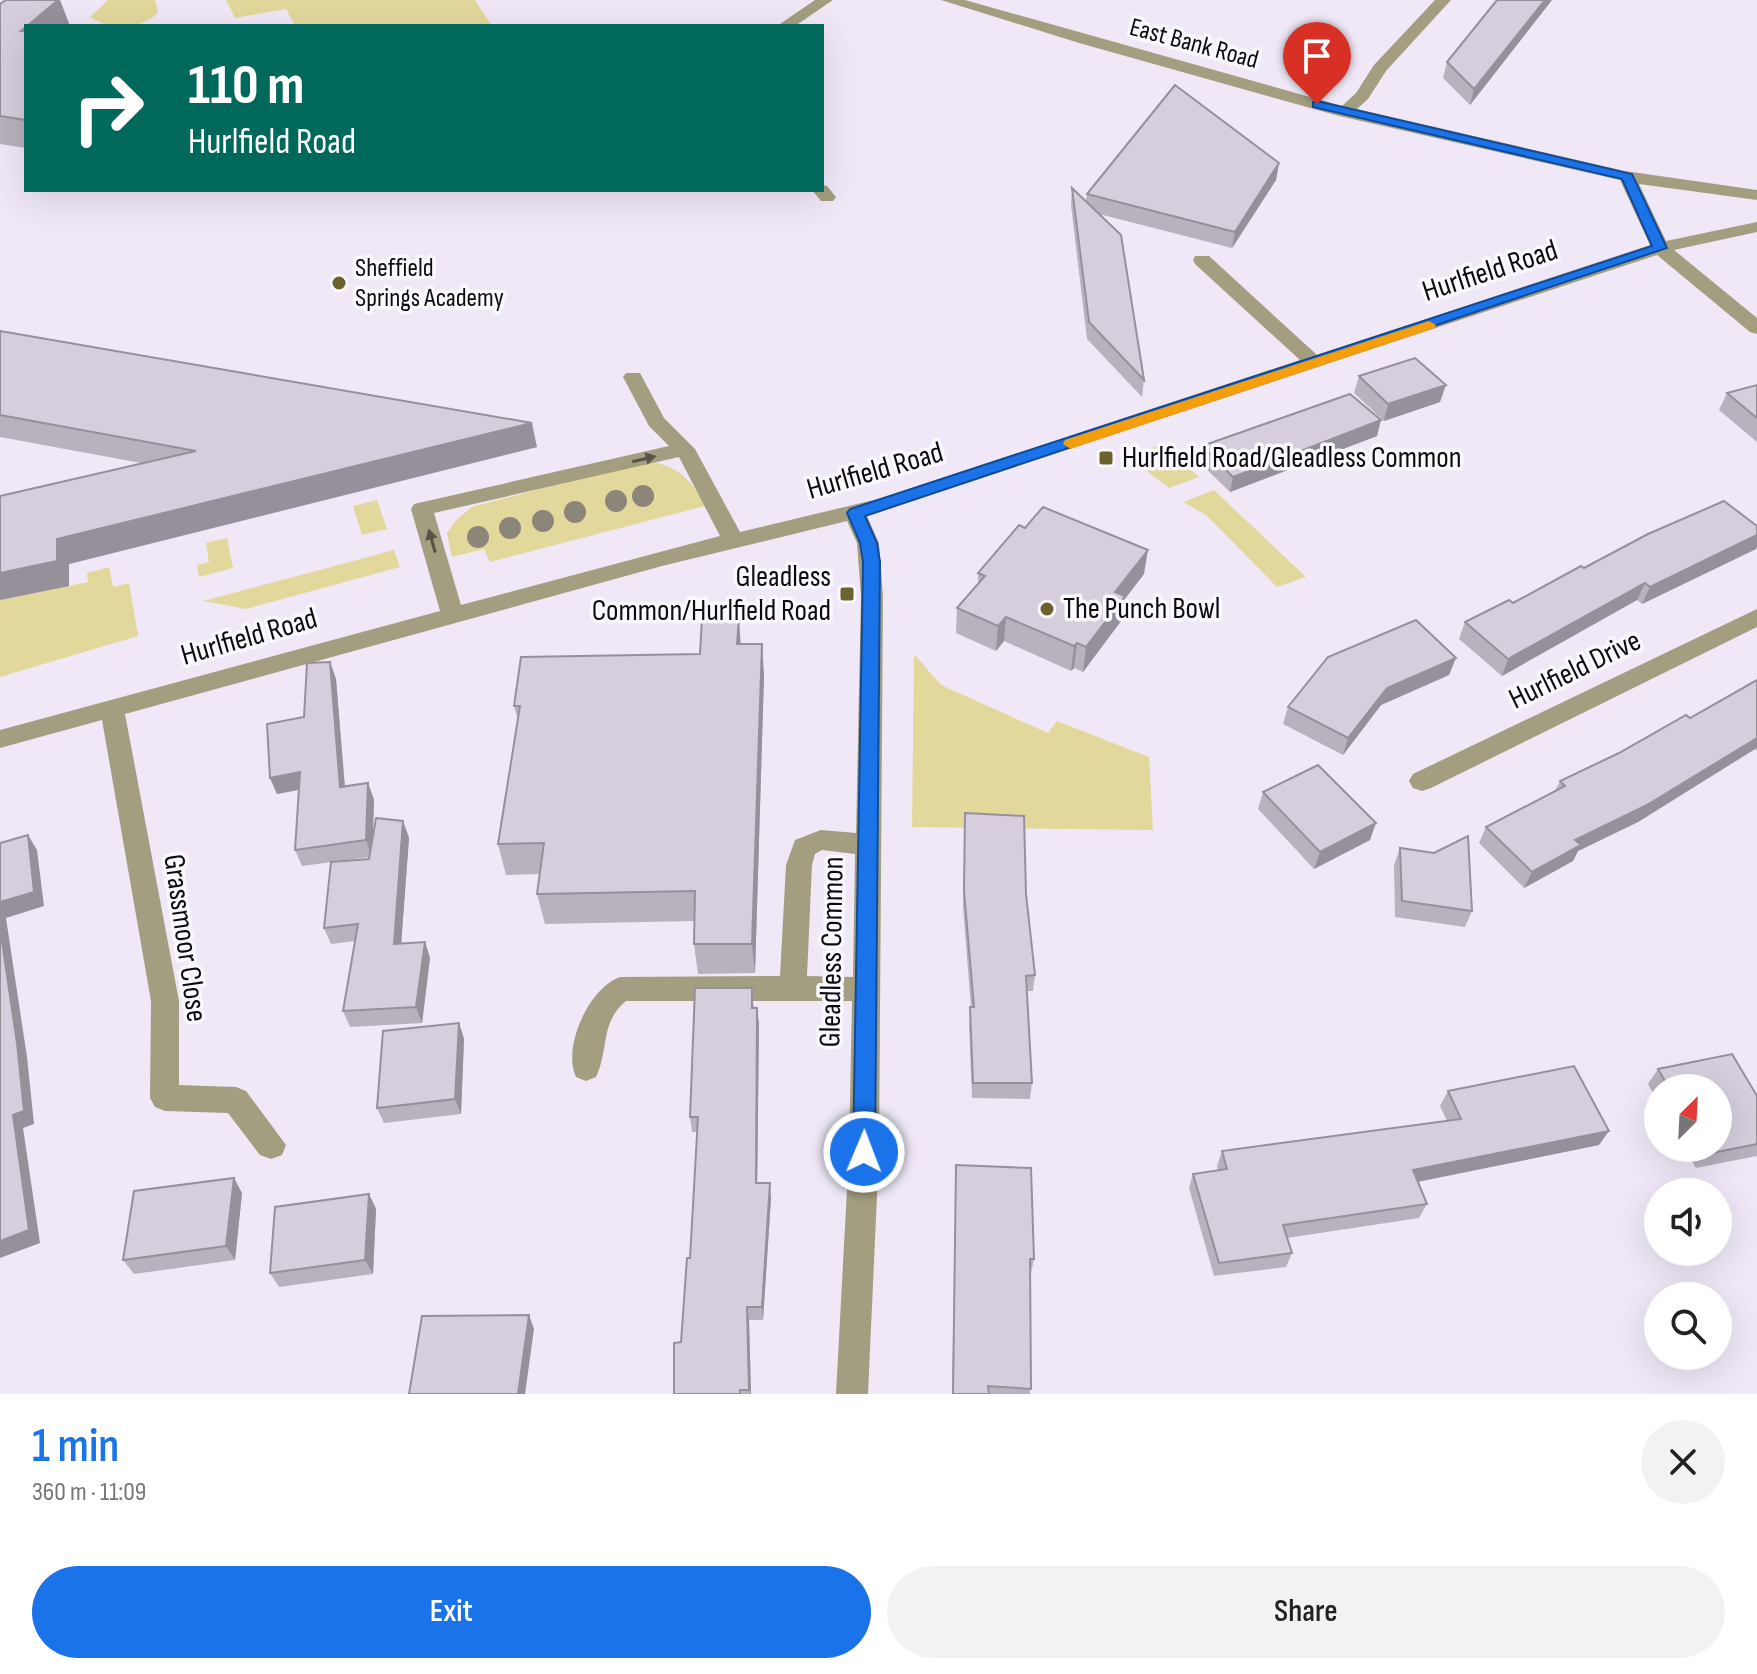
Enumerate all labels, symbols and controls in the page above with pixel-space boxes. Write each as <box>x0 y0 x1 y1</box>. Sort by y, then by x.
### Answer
street label: East Bank Road <box>1126 12 1262 76</box>
pin <box>1283 22 1351 104</box>
icon: arrive <box>1295 34 1339 78</box>
text: 110 m <box>188 53 304 120</box>
icon: right <box>56 56 160 160</box>
text: Hurlfield Road <box>188 121 356 164</box>
street label: Hurlfield Road <box>1418 232 1562 310</box>
place label: Sheffield Springs Academy <box>355 253 504 314</box>
marker: Sheffield Springs Academy <box>330 274 348 292</box>
street label: Hurlfield Road <box>803 434 947 508</box>
place label: Hurlfield Road/Gleadless Common <box>1122 440 1462 476</box>
marker: Hurlfield Road/Gleadless Common <box>1097 449 1115 467</box>
one-way arrow <box>632 452 657 464</box>
one-way arrow <box>425 528 438 552</box>
place label: Gleadless Common/Hurlfield Road <box>592 559 831 629</box>
marker: Gleadless Common/Hurlfield Road <box>838 585 856 603</box>
place label: The Punch Bowl <box>1063 591 1220 627</box>
street label: Hurlfield Road <box>177 600 321 674</box>
marker: The Punch Bowl <box>1038 600 1056 618</box>
street label: Hurlfield Drive <box>1503 623 1647 717</box>
street label: Grassmoor Close <box>155 852 215 1024</box>
street label: Gleadless Common <box>812 856 852 1048</box>
north arrow <box>1644 1074 1732 1162</box>
map controls <box>1644 1074 1732 1370</box>
position arrow <box>822 1110 906 1194</box>
button: sound <box>1644 1178 1732 1266</box>
button: search <box>1644 1282 1732 1370</box>
text: 1 min <box>32 1418 119 1475</box>
button: close <box>1641 1420 1725 1504</box>
text: 360 m · 11:09 <box>32 1477 146 1508</box>
button: Exit <box>32 1566 871 1658</box>
button: Share <box>887 1566 1725 1658</box>

